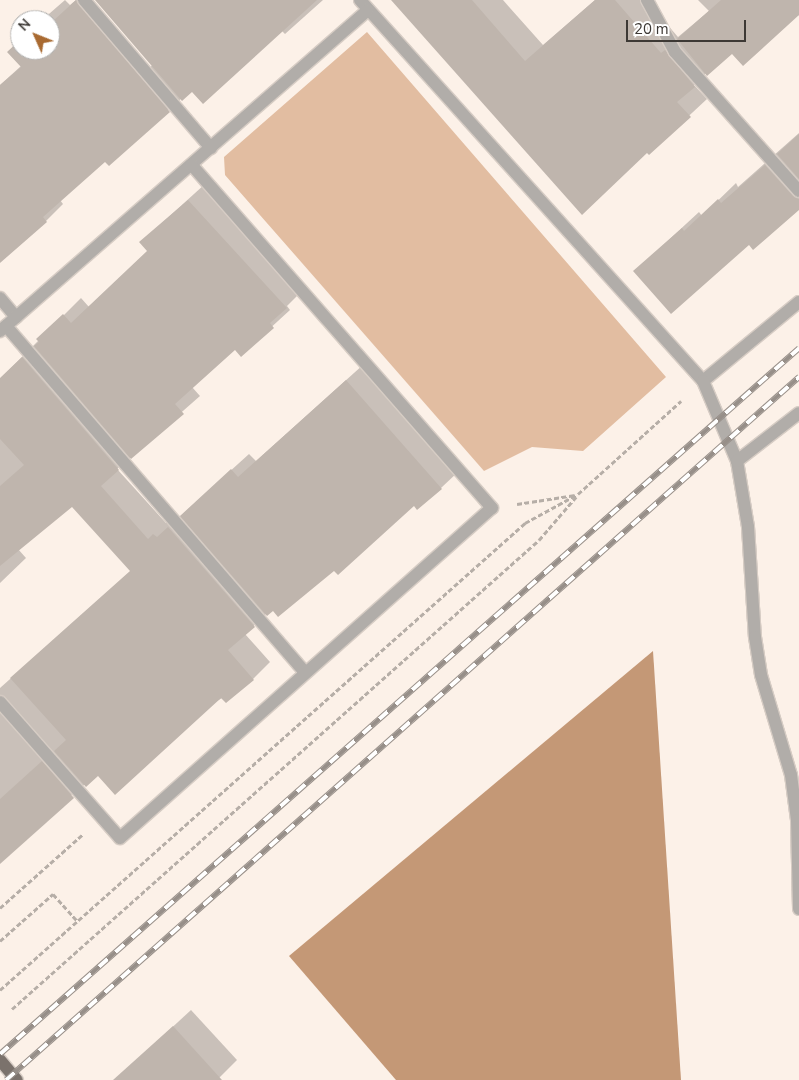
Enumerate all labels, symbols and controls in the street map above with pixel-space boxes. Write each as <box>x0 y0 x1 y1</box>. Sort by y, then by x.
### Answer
north arrow <box>10 10 60 60</box>
scale bar <box>629 10 749 42</box>
text: N <box>14 15 35 35</box>
text: 20 m <box>634 19 669 39</box>

